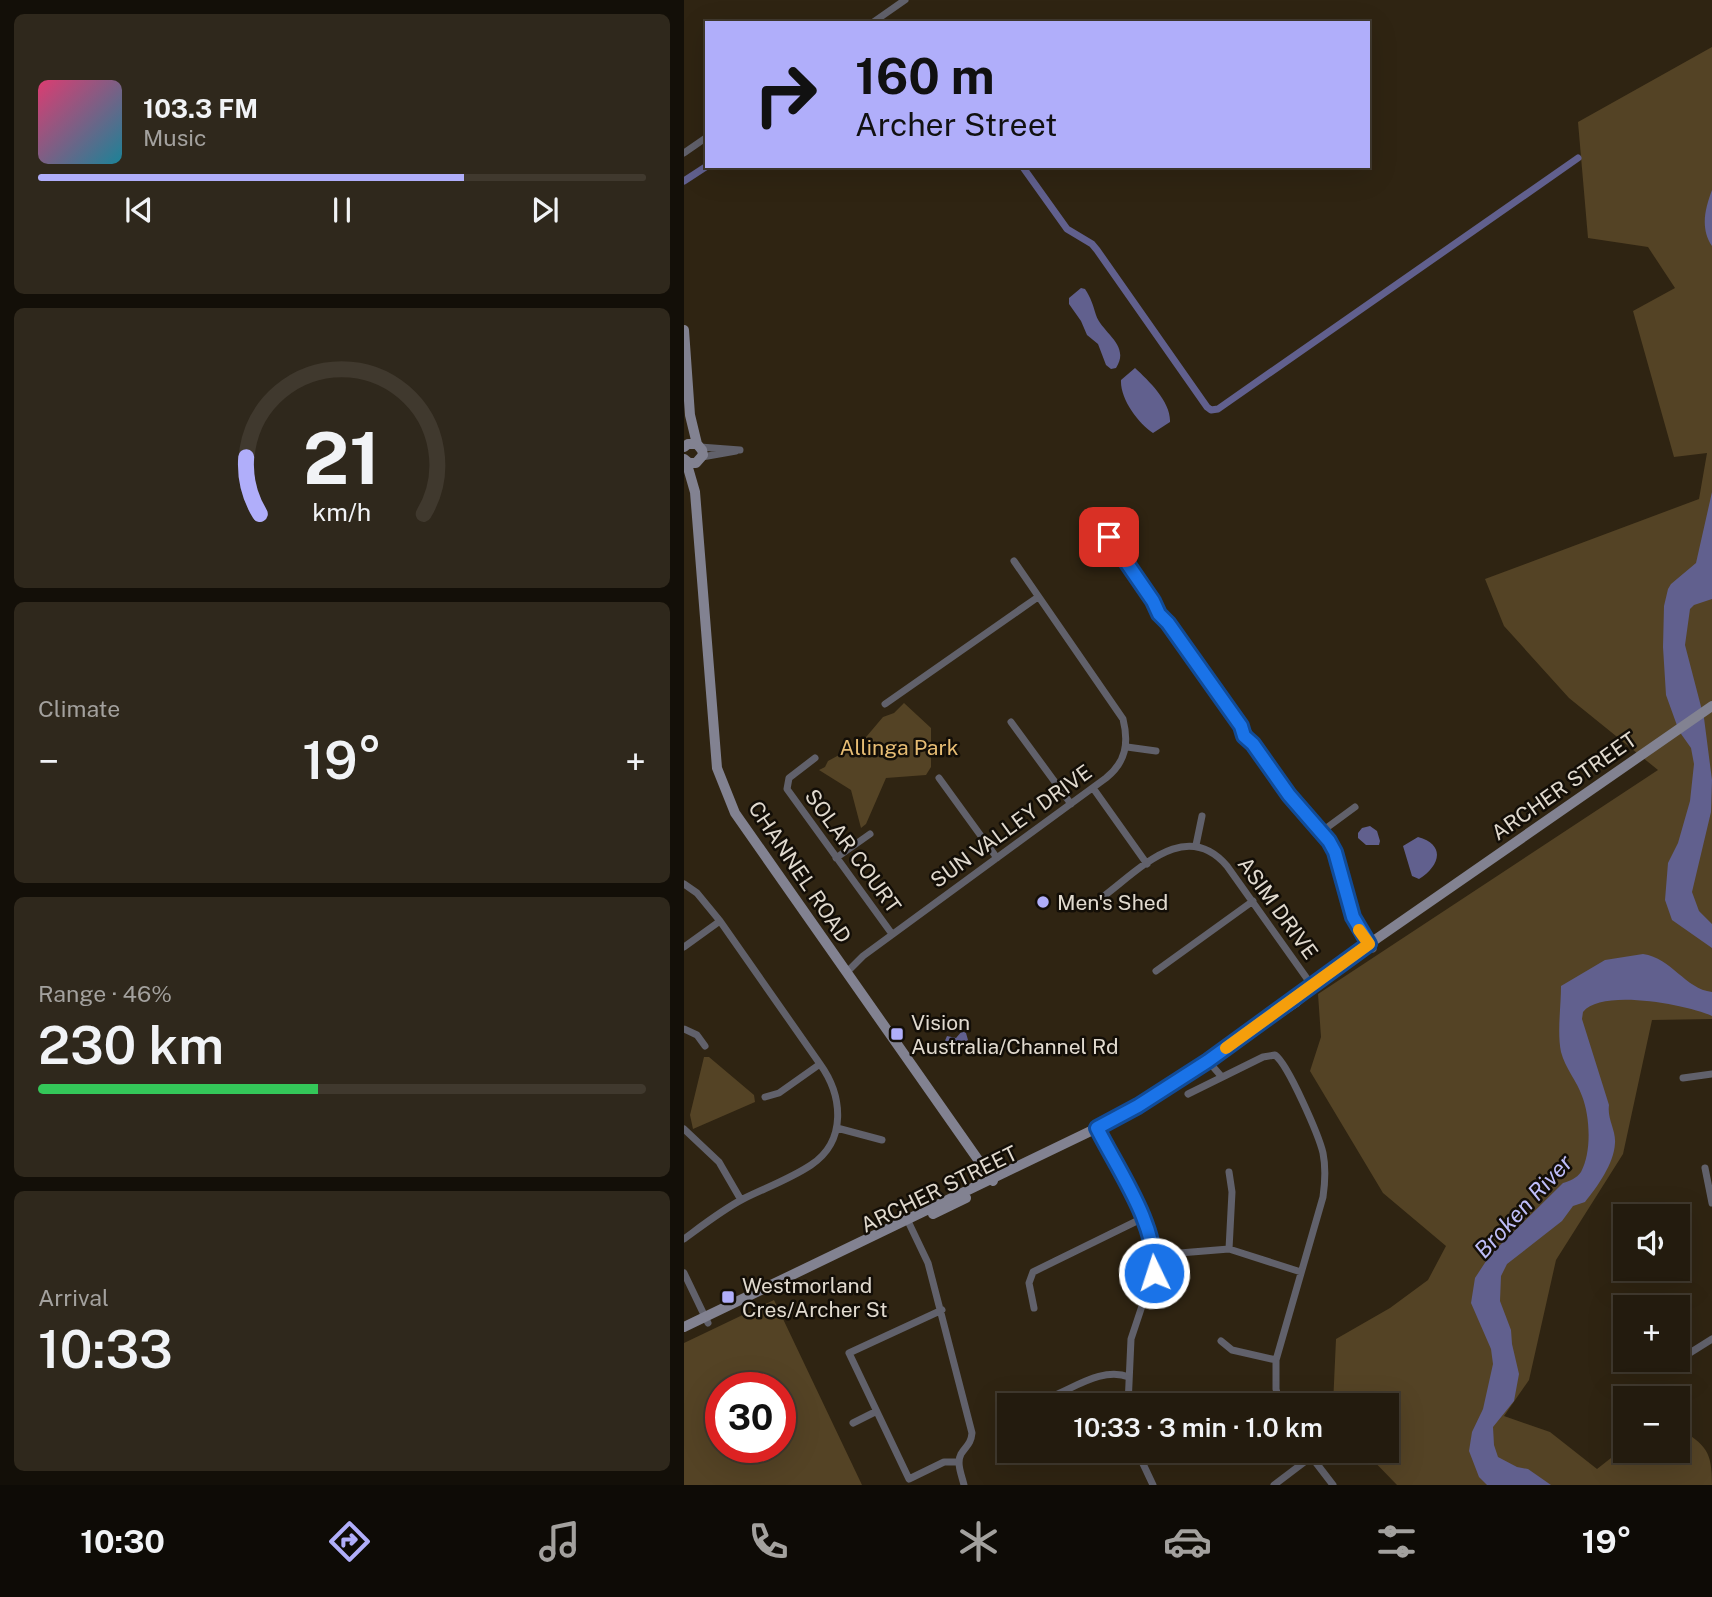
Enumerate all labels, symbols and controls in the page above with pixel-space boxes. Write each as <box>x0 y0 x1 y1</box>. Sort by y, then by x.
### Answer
text: 160 m <box>855 47 995 105</box>
icon: right <box>740 49 831 140</box>
text: 103.3 FM <box>143 93 258 124</box>
text: Archer Street <box>855 106 1058 143</box>
text: Music <box>143 124 207 151</box>
icon: previous <box>120 191 158 229</box>
icon: pause <box>323 191 361 229</box>
icon: next <box>526 191 564 229</box>
text: 21 <box>303 416 381 501</box>
text: km/h <box>313 497 371 527</box>
pin <box>1079 507 1139 567</box>
icon: arrive <box>1090 518 1128 556</box>
text: Climate <box>38 695 120 722</box>
street label: ARCHER STREET <box>1487 727 1641 845</box>
text: 19° <box>302 730 382 791</box>
park label: Allinga Park <box>840 735 959 760</box>
text: − <box>38 739 59 784</box>
text: + <box>625 739 646 784</box>
street label: SUN VALLEY DRIVE <box>926 759 1096 893</box>
street label: SOLAR COURT <box>800 784 906 918</box>
street label: CHANNEL ROAD <box>743 796 857 948</box>
street label: ASIM DRIVE <box>1233 852 1323 964</box>
place label: Men's Shed <box>1057 890 1168 915</box>
marker: Men's Shed <box>1035 894 1051 910</box>
text: Range · 46% <box>38 980 172 1007</box>
place label: Vision Australia/Channel Rd <box>911 1010 1118 1059</box>
text: 230 km <box>38 1015 224 1076</box>
marker: Vision Australia/Channel Rd <box>889 1026 905 1042</box>
street label: ARCHER STREET <box>857 1140 1021 1238</box>
water label: Broken River <box>1468 1149 1578 1263</box>
map controls <box>1613 1204 1690 1463</box>
button: sound <box>1613 1204 1690 1281</box>
position arrow <box>1117 1236 1191 1310</box>
place label: Westmorland Cres/Archer St <box>742 1273 888 1322</box>
text: Arrival <box>38 1284 109 1311</box>
marker: Westmorland Cres/Archer St <box>720 1289 736 1305</box>
button: + <box>1613 1295 1690 1372</box>
text: 10:33 <box>38 1319 173 1380</box>
speed limit sign: 30 <box>705 1372 796 1463</box>
button: − <box>1613 1386 1690 1463</box>
text: 10:33 · 3 min · 1.0 km <box>1073 1412 1323 1443</box>
icon: directions <box>325 1517 374 1566</box>
icon: music <box>535 1517 584 1566</box>
icon: phone <box>744 1517 793 1566</box>
icon: climate <box>954 1517 1003 1566</box>
icon: car <box>1163 1517 1212 1566</box>
icon: filters <box>1372 1517 1421 1566</box>
text: 10:30 <box>80 1523 165 1560</box>
text: 19° <box>1582 1523 1632 1560</box>

